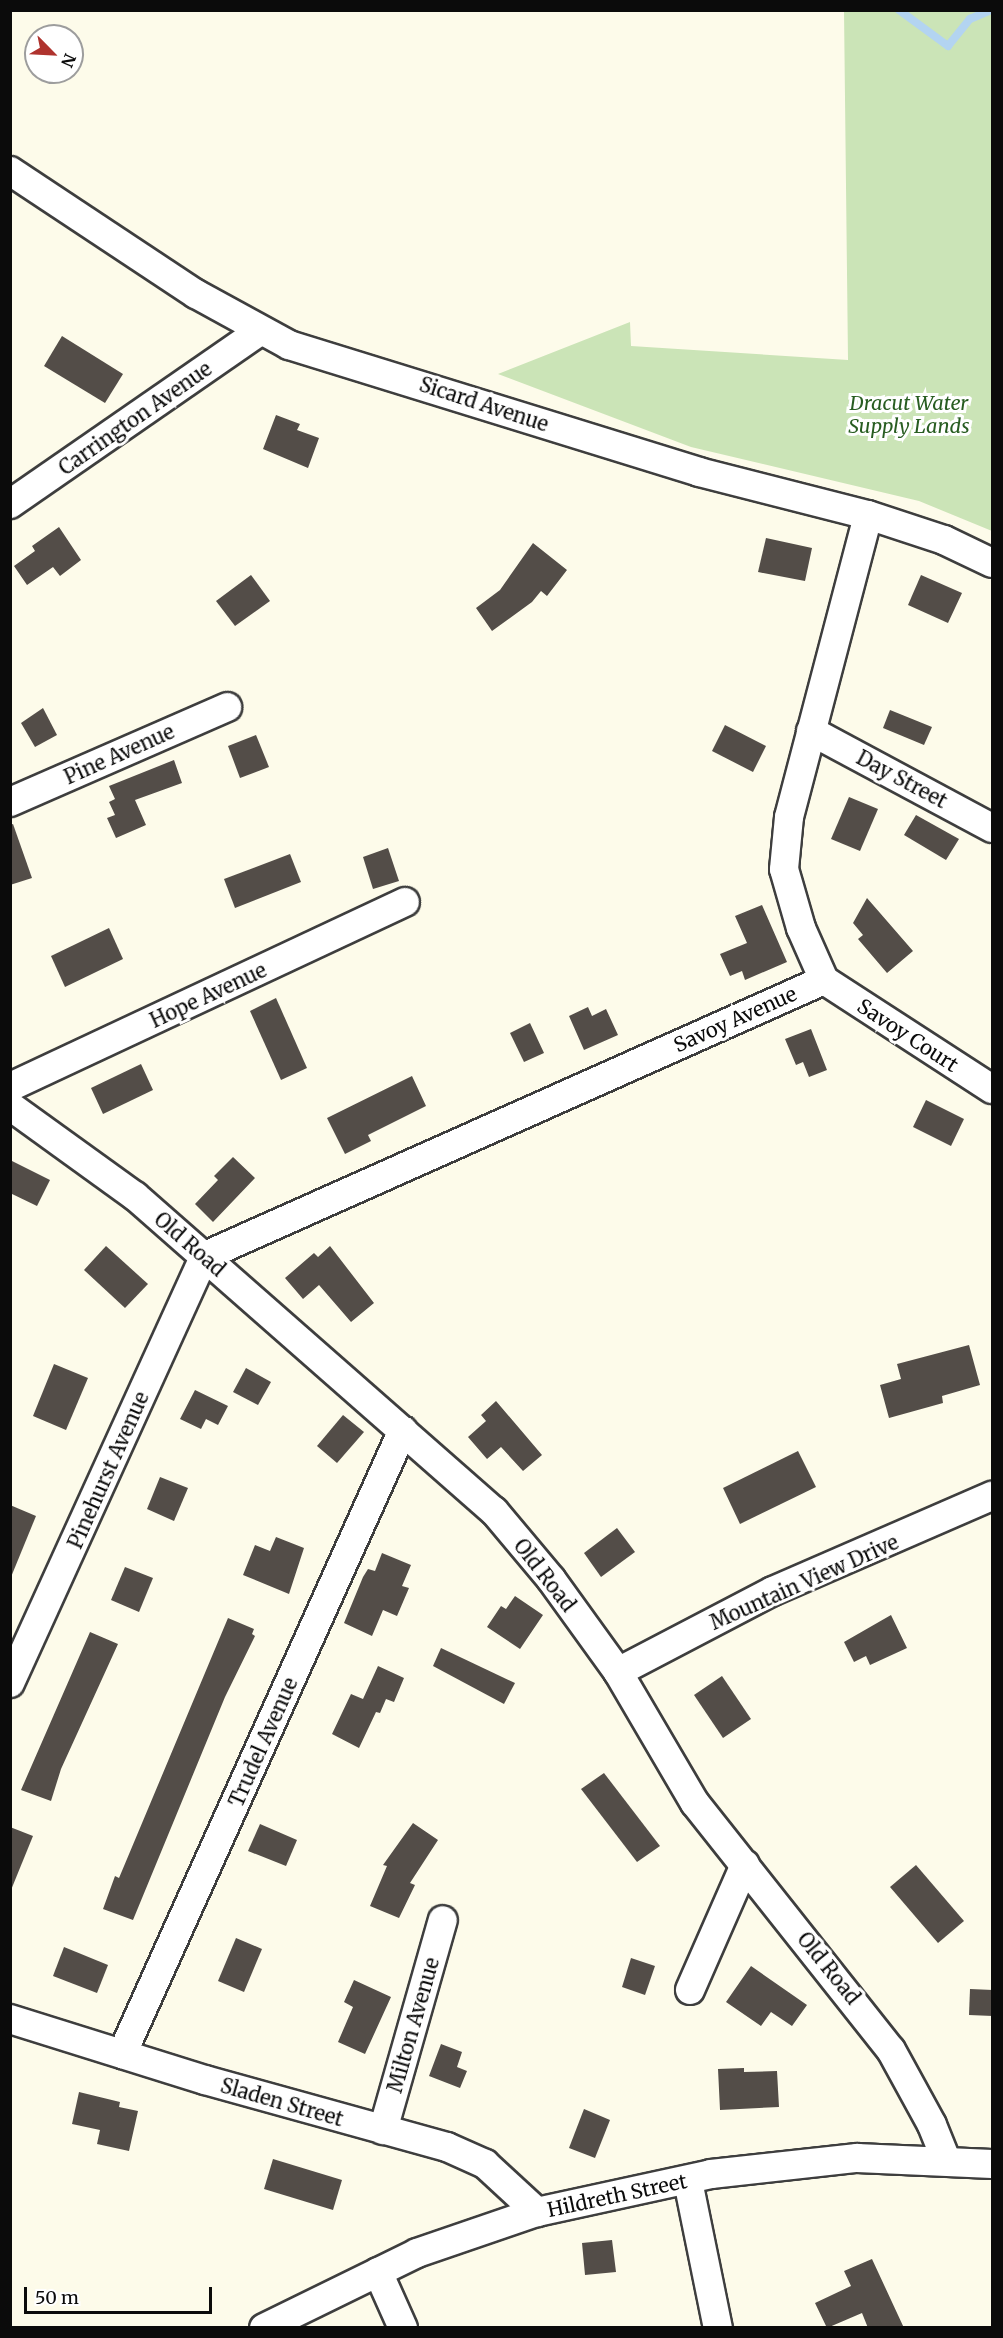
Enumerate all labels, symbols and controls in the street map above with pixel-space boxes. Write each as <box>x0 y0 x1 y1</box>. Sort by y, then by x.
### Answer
north arrow <box>24 24 84 84</box>
text: N <box>57 51 80 70</box>
street label: Carrington Avenue <box>54 356 216 480</box>
street label: Sicard Avenue <box>417 372 551 436</box>
park label: Dracut Water Supply Lands <box>848 391 970 438</box>
street label: Pine Avenue <box>60 719 178 789</box>
street label: Day Street <box>853 745 951 813</box>
street label: Hope Avenue <box>146 958 270 1032</box>
street label: Savoy Avenue <box>670 981 800 1057</box>
street label: Savoy Court <box>853 994 963 1076</box>
street label: Old Road <box>150 1207 230 1281</box>
street label: Pinehurst Avenue <box>63 1388 153 1552</box>
street label: Mountain View Drive <box>706 1530 902 1634</box>
street label: Old Road <box>509 1534 581 1616</box>
street label: Trudel Avenue <box>224 1674 302 1810</box>
street label: Old Road <box>793 1927 865 2009</box>
street label: Milton Avenue <box>382 1955 444 2095</box>
street label: Sladen Street <box>218 2073 346 2131</box>
street label: Hildreth Street <box>545 2168 689 2222</box>
scale bar <box>27 2275 214 2313</box>
text: 50 m <box>35 2286 79 2309</box>

